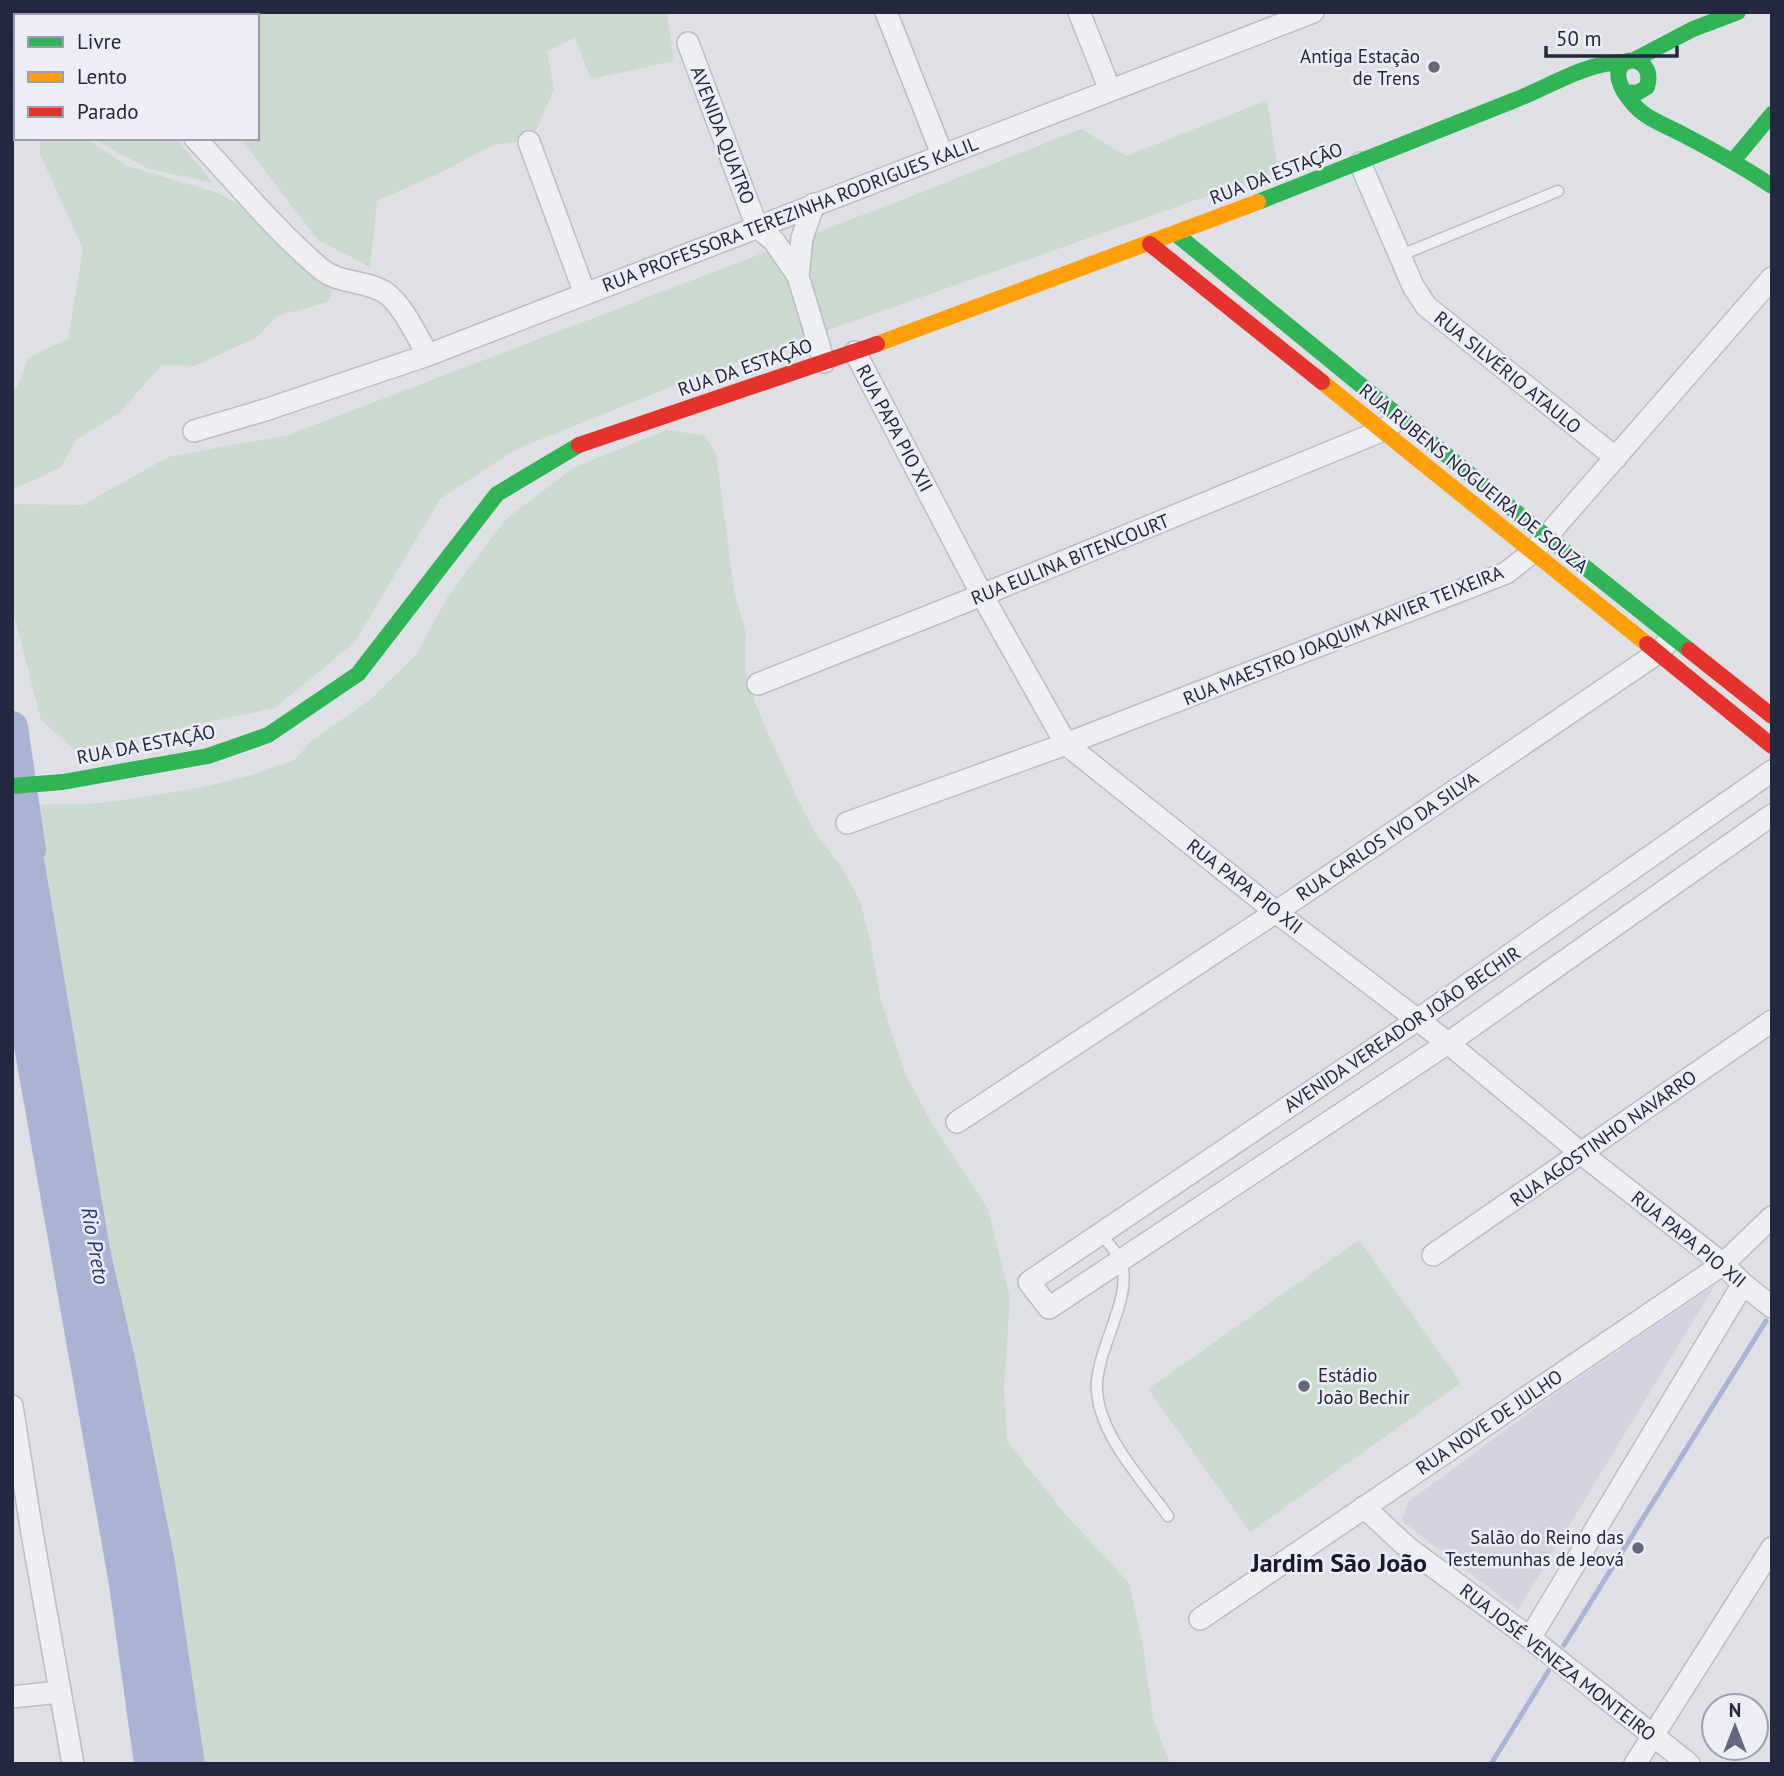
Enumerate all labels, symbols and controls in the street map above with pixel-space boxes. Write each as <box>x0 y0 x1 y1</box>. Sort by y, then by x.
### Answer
legend <box>14 14 259 140</box>
scale bar <box>1546 14 1677 58</box>
text: 50 m <box>1556 25 1602 52</box>
text: Livre <box>77 28 121 55</box>
place label: Antiga Estação de Trens <box>1300 44 1420 90</box>
marker: Antiga Estação de Trens <box>1426 59 1442 75</box>
street label: AVENIDA QUATRO <box>686 62 760 208</box>
text: Lento <box>77 63 127 90</box>
text: Parado <box>77 98 139 125</box>
street label: RUA PROFESSORA TEREZINHA RODRIGUES KALIL <box>599 131 981 297</box>
street label: RUA DA ESTAÇÃO <box>1206 137 1346 209</box>
street label: RUA SILVÉRIO ATAULO <box>1430 305 1586 439</box>
street label: RUA DA ESTAÇÃO <box>675 333 815 401</box>
street label: RUA PAPA PIO XII <box>851 360 939 496</box>
street label: RUA RUBENS NOGUEIRA DE SOUZA <box>1355 378 1593 578</box>
street label: RUA EULINA BITENCOURT <box>967 508 1173 610</box>
street label: RUA MAESTRO JOAQUIM XAVIER TEIXEIRA <box>1179 560 1507 710</box>
street label: RUA DA ESTAÇÃO <box>75 719 217 769</box>
street label: RUA CARLOS IVO DA SILVA <box>1291 766 1483 906</box>
street label: RUA PAPA PIO XII <box>1182 833 1308 939</box>
street label: AVENIDA VEREADOR JOÃO BECHIR <box>1279 941 1525 1117</box>
street label: RUA AGOSTINHO NAVARRO <box>1505 1064 1701 1212</box>
street label: RUA PAPA PIO XII <box>1627 1185 1751 1293</box>
water label: Rio Preto <box>75 1205 116 1287</box>
place label: Estádio João Bechir <box>1317 1363 1410 1409</box>
street label: RUA NOVE DE JULHO <box>1411 1364 1567 1480</box>
marker: Estádio João Bechir <box>1296 1378 1312 1394</box>
place label: Salão do Reino das Testemunhas de Jeová <box>1445 1525 1624 1571</box>
marker: Salão do Reino das Testemunhas de Jeová <box>1630 1540 1646 1556</box>
district label: Jardim São João <box>1250 1546 1427 1579</box>
street label: RUA JOSÉ VENEZA MONTEIRO <box>1455 1578 1661 1746</box>
north arrow <box>1700 1692 1770 1762</box>
text: N <box>1729 1698 1741 1722</box>

